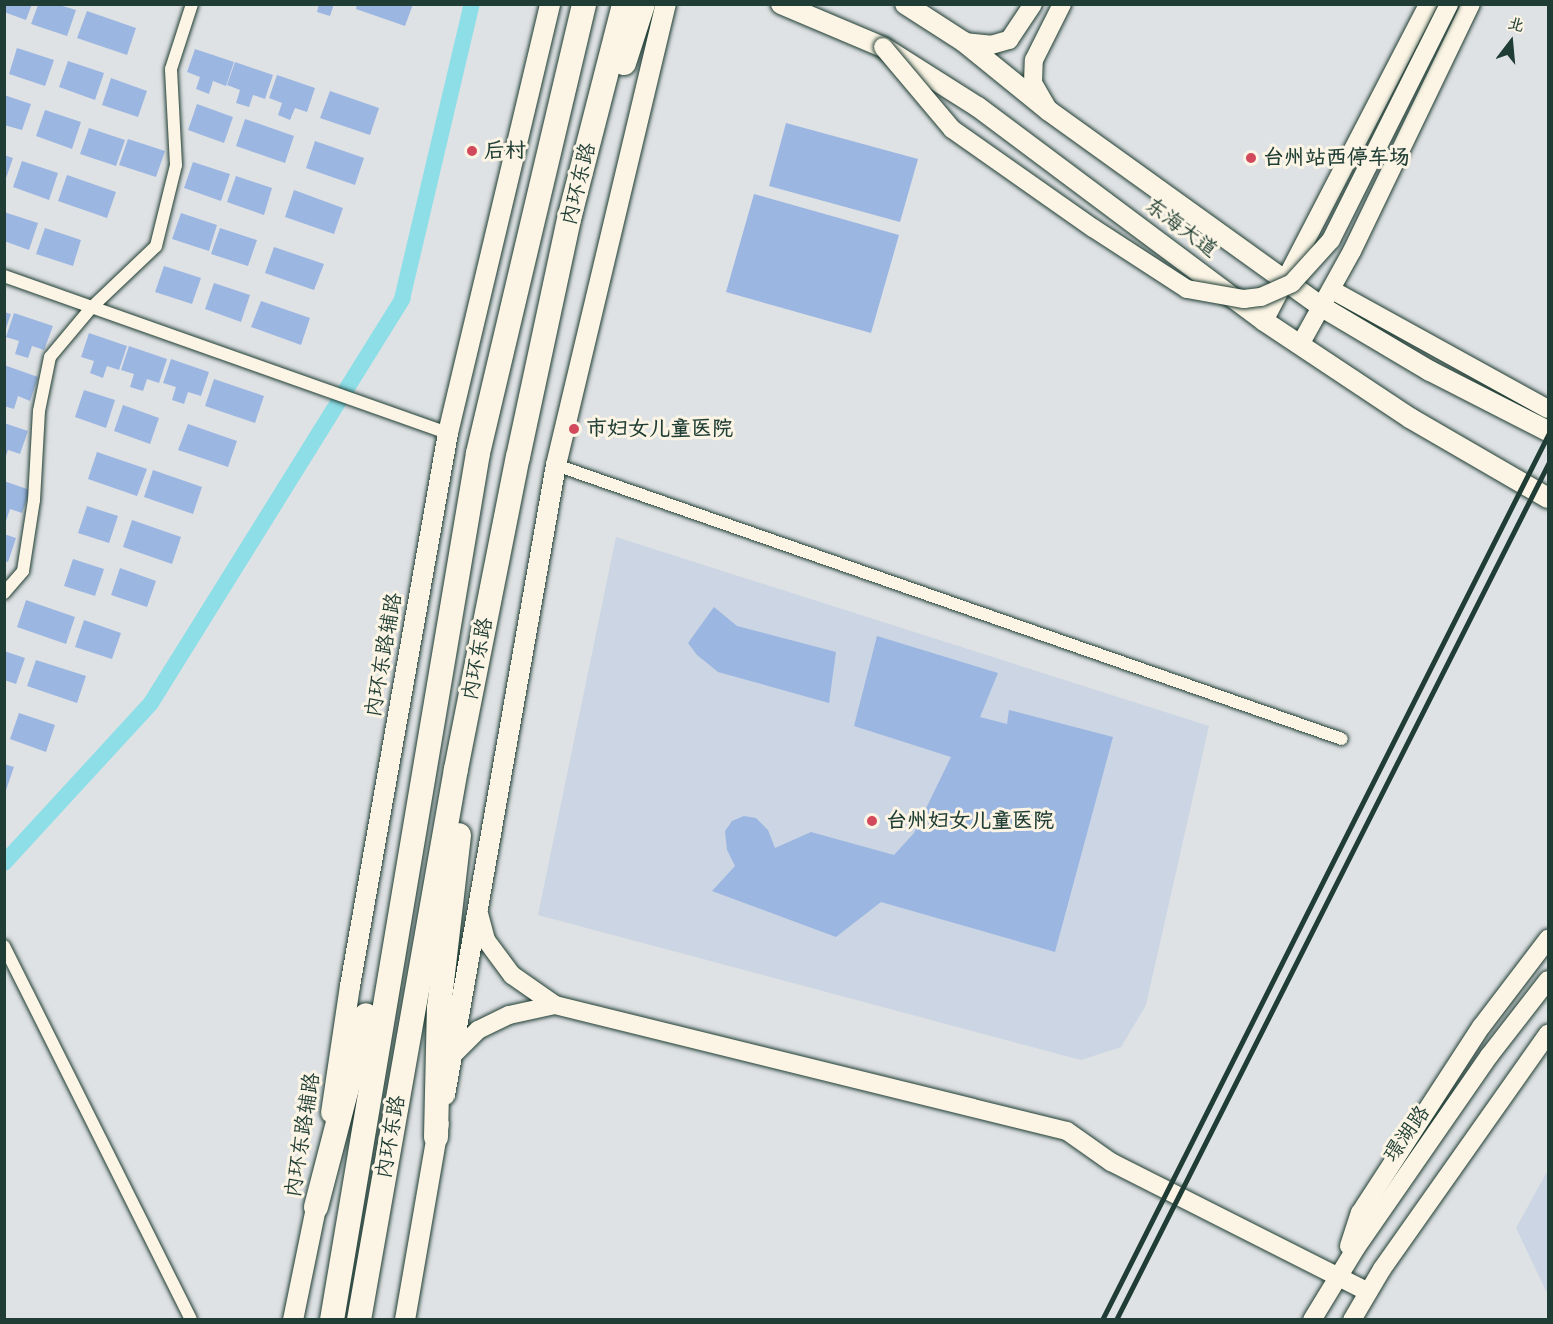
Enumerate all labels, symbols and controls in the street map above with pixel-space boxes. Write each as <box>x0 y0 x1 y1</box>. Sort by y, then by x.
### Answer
north arrow <box>1481 12 1541 72</box>
text: 北 <box>1506 13 1526 37</box>
place label: 后村 <box>484 138 526 164</box>
street label: 内环东路 <box>557 140 601 228</box>
marker: 后村 <box>465 144 479 158</box>
place label: 台州站西停车场 <box>1263 145 1410 171</box>
marker: 台州站西停车场 <box>1244 151 1258 165</box>
street label: 东海大道 <box>1140 193 1222 263</box>
place label: 市妇女儿童医院 <box>586 416 733 442</box>
marker: 市妇女儿童医院 <box>567 422 581 436</box>
street label: 内环东路辅路 <box>361 591 407 719</box>
street label: 内环东路 <box>458 615 498 703</box>
place label: 台州妇女儿童医院 <box>886 808 1054 834</box>
marker: 台州妇女儿童医院 <box>863 812 881 830</box>
street label: 内环东路辅路 <box>281 1071 325 1199</box>
street label: 内环东路 <box>371 1093 411 1181</box>
street label: 璟湖路 <box>1379 1101 1435 1167</box>

